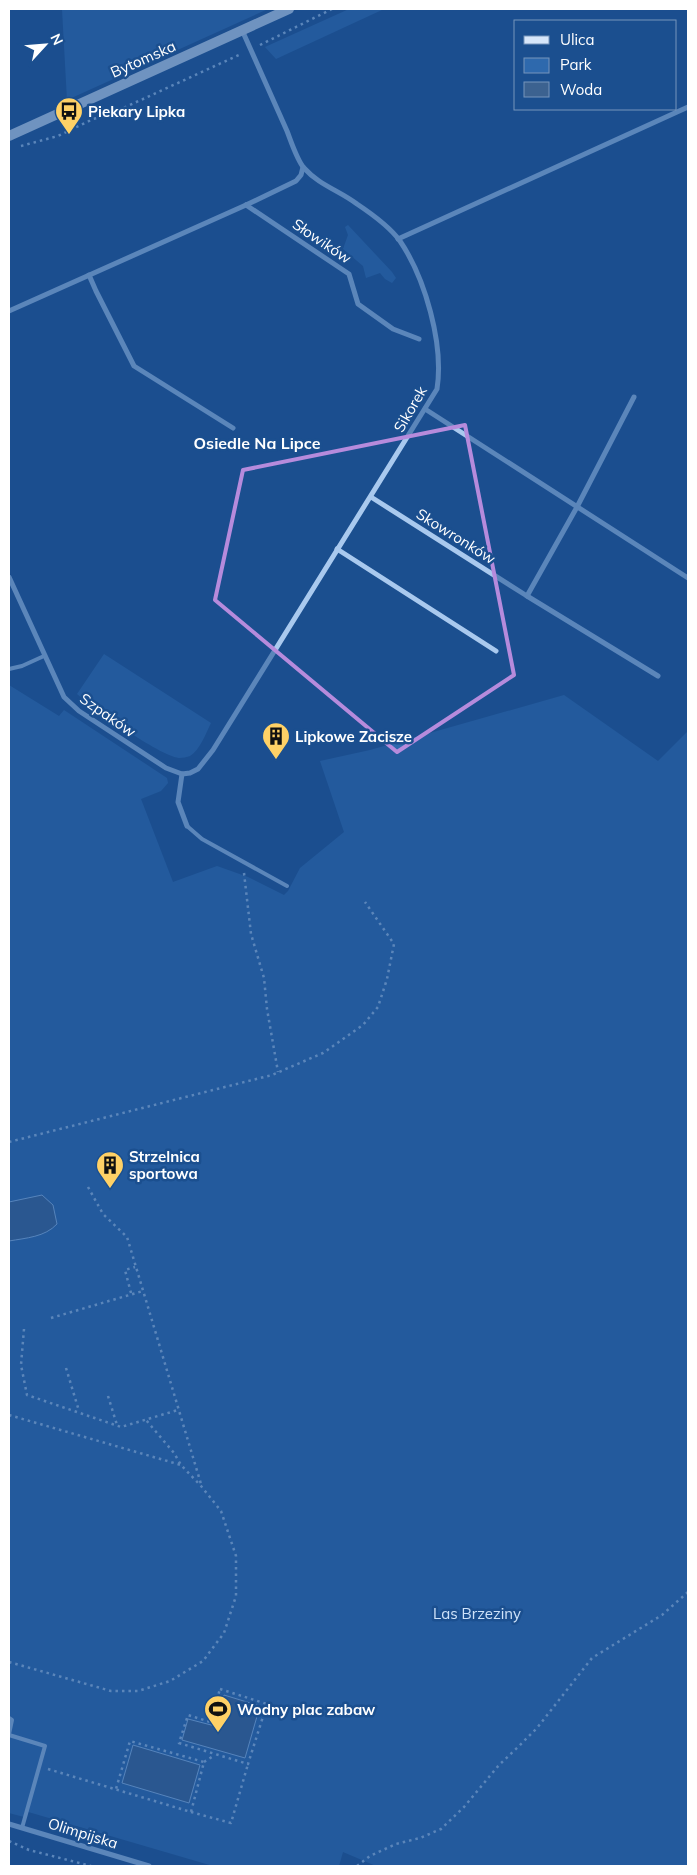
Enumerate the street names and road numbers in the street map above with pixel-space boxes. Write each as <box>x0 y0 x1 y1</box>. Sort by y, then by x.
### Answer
street label: Bytomska <box>107 36 179 82</box>
street label: Słowików <box>289 214 355 268</box>
street label: Sikorek <box>389 382 431 436</box>
street label: Skowronków <box>413 504 499 568</box>
street label: Szpaków <box>76 689 140 741</box>
street label: Olimpijska <box>46 1813 120 1853</box>

